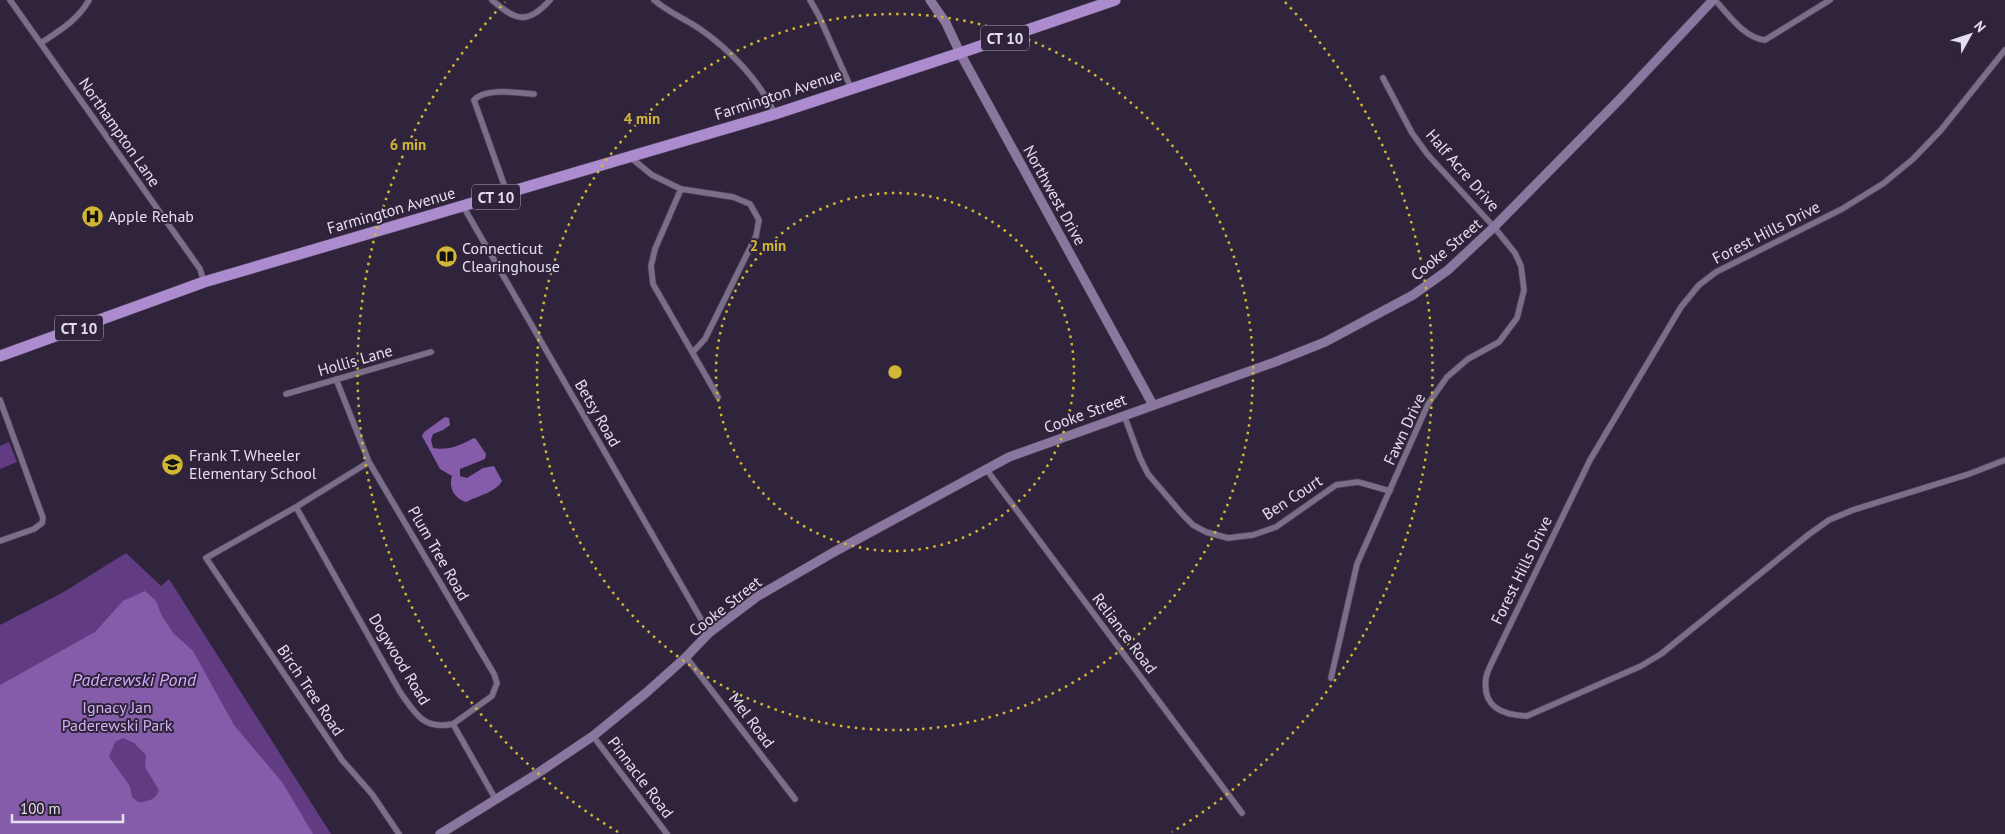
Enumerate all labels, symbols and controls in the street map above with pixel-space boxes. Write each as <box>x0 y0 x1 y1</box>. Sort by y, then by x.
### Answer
north arrow <box>1945 10 1995 60</box>
text: N <box>1970 17 1990 36</box>
road number: CT 10 <box>981 26 1029 50</box>
street label: Farmington Avenue <box>712 64 844 124</box>
street label: Northampton Lane <box>75 74 165 190</box>
text: 4 min <box>624 109 660 128</box>
street label: Half Acre Drive <box>1422 125 1504 215</box>
text: 6 min <box>390 135 426 154</box>
street label: Northwest Drive <box>1019 141 1091 249</box>
street label: Farmington Avenue <box>325 182 457 238</box>
road number: CT 10 <box>472 184 520 210</box>
street label: Forest Hills Drive <box>1709 196 1823 268</box>
hospital icon: Apple Rehab <box>80 204 104 228</box>
place label: Apple Rehab <box>108 206 194 226</box>
street label: Cooke Street <box>1406 213 1486 284</box>
text: 2 min <box>750 236 786 255</box>
place label: Connecticut Clearinghouse <box>462 238 560 276</box>
library icon: Connecticut Clearinghouse <box>434 245 458 269</box>
road number: CT 10 <box>55 316 103 340</box>
street label: Hollis Lane <box>315 340 395 380</box>
centre of rings <box>886 363 904 381</box>
street label: Betsy Road <box>571 376 625 450</box>
street label: Cooke Street <box>1041 389 1130 437</box>
street label: Fawn Drive <box>1379 390 1429 468</box>
place label: Frank T. Wheeler Elementary School <box>189 445 317 483</box>
school or university icon: Frank T. Wheeler Elementary School <box>161 452 185 476</box>
street label: Ben Court <box>1258 470 1326 524</box>
street label: Plum Tree Road <box>404 502 474 604</box>
street label: Forest Hills Drive <box>1486 513 1556 627</box>
street label: Cooke Street <box>685 571 766 640</box>
street label: Reliance Road <box>1088 589 1162 677</box>
street label: Dogwood Road <box>365 610 435 708</box>
street label: Birch Tree Road <box>273 641 349 739</box>
water label: Paderewski Pond <box>72 668 197 691</box>
street label: Mel Road <box>725 689 779 751</box>
park label: Ignacy Jan Paderewski Park <box>62 697 173 735</box>
street label: Pinnacle Road <box>604 732 678 822</box>
scale bar <box>12 792 124 824</box>
text: 100 m <box>20 799 61 818</box>

